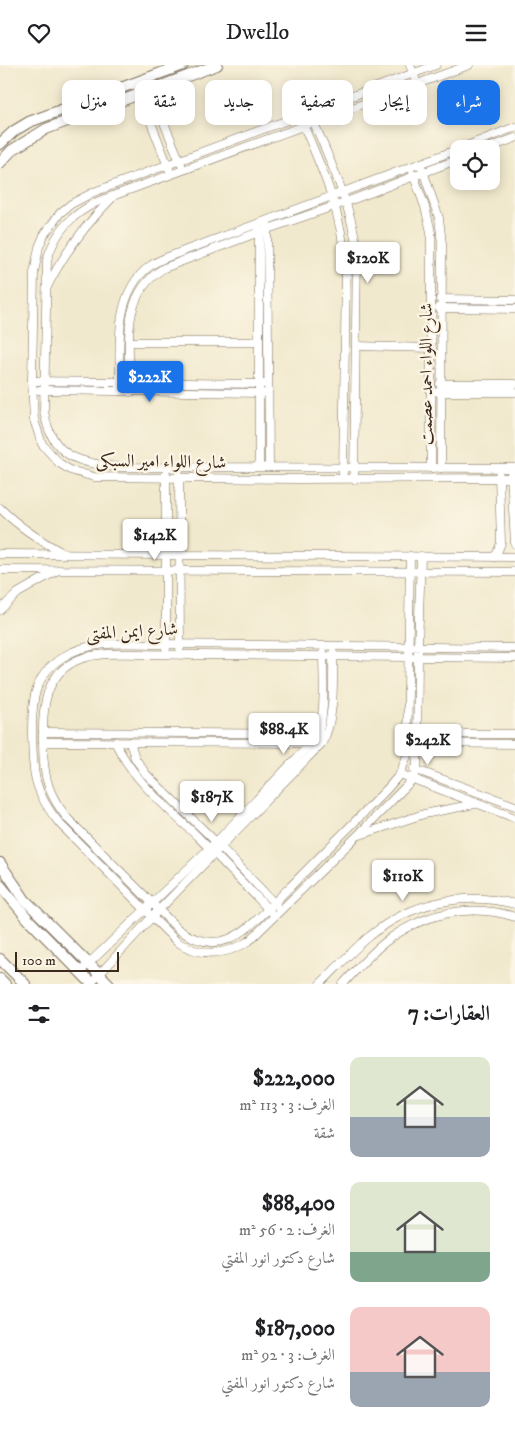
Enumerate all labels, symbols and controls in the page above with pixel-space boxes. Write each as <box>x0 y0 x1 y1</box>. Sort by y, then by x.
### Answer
icon: heart <box>25 19 53 47</box>
text: Dwello <box>226 19 289 46</box>
icon: menu <box>462 19 490 47</box>
chip: منزل <box>62 80 125 125</box>
chip: شقة <box>135 80 195 125</box>
chip: جديد <box>205 80 272 125</box>
chip: تصفية <box>282 80 353 125</box>
chip: إيجار <box>363 80 427 125</box>
chip: شراء <box>437 80 500 125</box>
map controls <box>450 140 500 190</box>
button: locate <box>450 140 500 190</box>
pin: $120K <box>333 241 403 284</box>
text: $120K <box>347 248 389 268</box>
street label: شارع اللواء احمد عصمت <box>416 303 441 445</box>
pin: $222K <box>115 361 185 403</box>
text: $222K <box>128 367 172 387</box>
street label: شارع اللواء امير السبكى <box>95 450 227 477</box>
pin: $142K <box>120 519 190 561</box>
text: $142K <box>134 525 176 545</box>
street label: شارع ايمن المفتى <box>85 619 179 648</box>
pin: $88.4K <box>243 713 325 755</box>
text: $88.4K <box>259 719 309 739</box>
pin: $242K <box>393 723 463 766</box>
text: $242K <box>406 730 450 750</box>
pin: $187K <box>177 781 247 823</box>
text: $187K <box>191 787 233 807</box>
pin: $110K <box>368 859 438 902</box>
text: $110K <box>383 866 423 886</box>
scale bar <box>15 949 119 972</box>
text: 100 m <box>22 952 56 970</box>
icon: filters <box>25 1000 53 1028</box>
text: العقارات: 7 <box>408 1001 490 1027</box>
text: $222,000 <box>253 1066 335 1092</box>
icon: home <box>390 1077 450 1137</box>
text: الغرف: 3 · 113 m² <box>239 1095 335 1115</box>
text: شقة <box>314 1123 335 1143</box>
text: $88,400 <box>262 1191 335 1217</box>
icon: home <box>390 1202 450 1262</box>
text: الغرف: 2 · 56 m² <box>239 1220 335 1240</box>
text: شارع دكتور انور المفتي <box>221 1248 335 1268</box>
text: $187,000 <box>255 1316 335 1342</box>
icon: home <box>390 1327 450 1387</box>
text: الغرف: 3 · 92 m² <box>241 1345 335 1365</box>
text: شارع دكتور انور المفتي <box>221 1373 335 1393</box>

